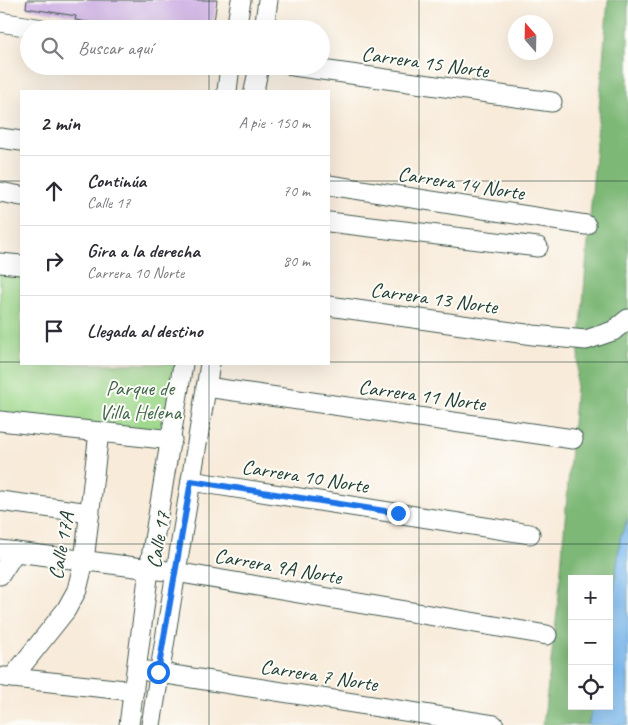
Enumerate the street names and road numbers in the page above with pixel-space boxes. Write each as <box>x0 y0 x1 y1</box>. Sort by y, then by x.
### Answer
street label: Carrera 15 Norte <box>360 40 491 84</box>
street label: Carrera 14 Norte <box>396 160 527 206</box>
street label: Carrera 13 Norte <box>369 276 500 320</box>
street label: Carrera 11 Norte <box>357 373 488 417</box>
street label: Carrera 10 Norte <box>240 453 371 499</box>
street label: Calle 17 <box>140 508 176 570</box>
street label: Calle 17A <box>42 509 80 582</box>
street label: Carrera 9A Norte <box>212 542 345 590</box>
street label: Carrera 7 Norte <box>259 653 381 697</box>

